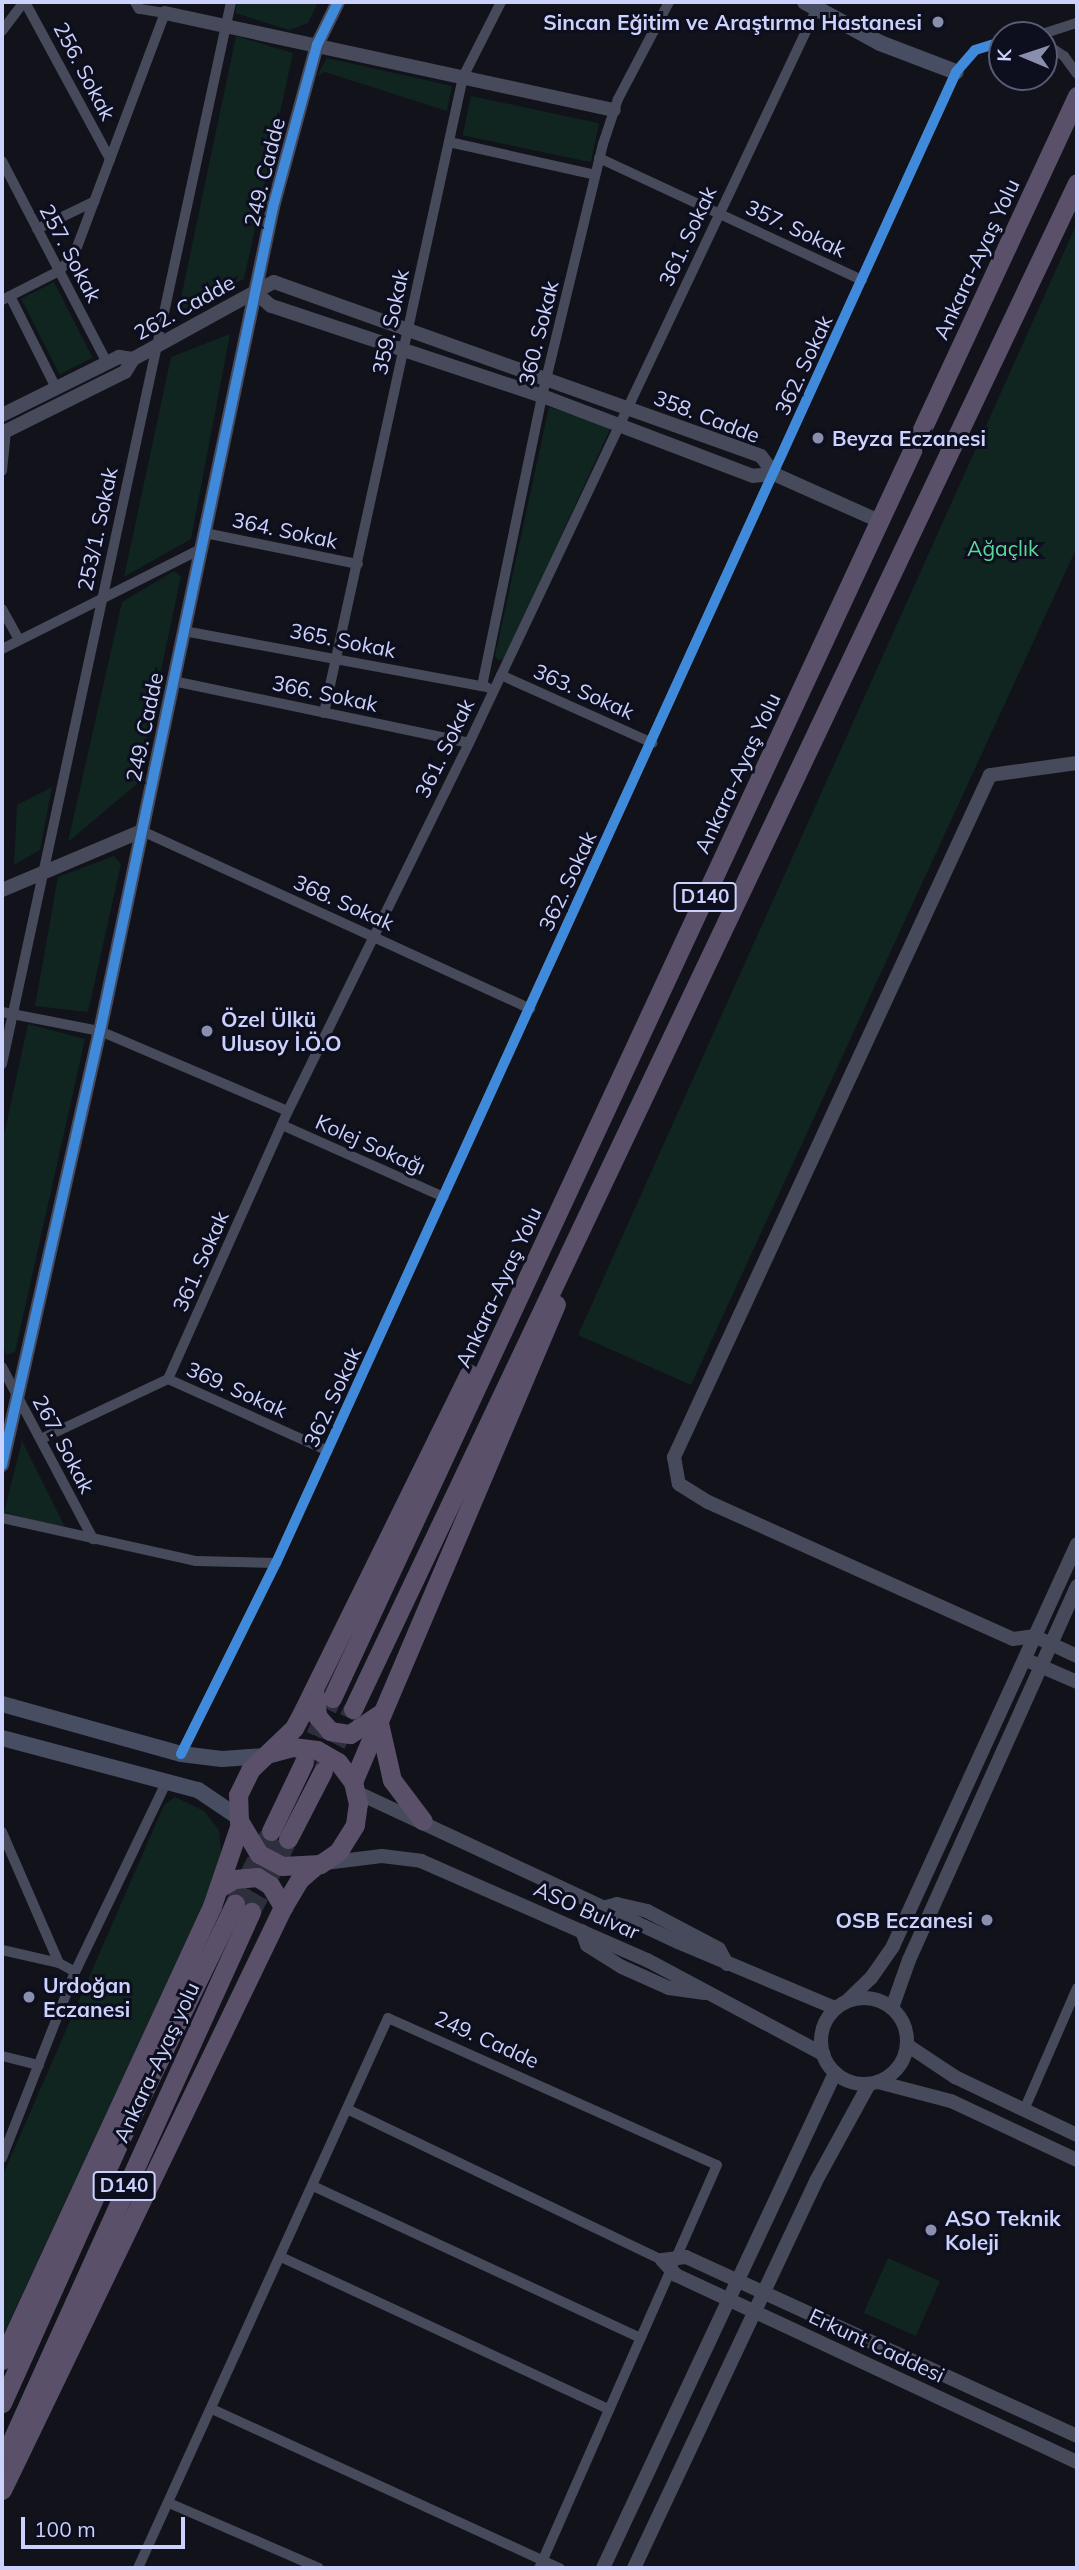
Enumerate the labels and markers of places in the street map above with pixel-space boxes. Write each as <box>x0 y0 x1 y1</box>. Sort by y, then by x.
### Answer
place label: Sincan Eğitim ve Araştırma Hastanesi <box>543 9 922 35</box>
marker: Sincan Eğitim ve Araştırma Hastanesi <box>928 12 948 32</box>
place label: Beyza Eczanesi <box>832 425 986 451</box>
marker: Beyza Eczanesi <box>810 430 826 446</box>
place label: Özel Ülkü Ulusoy İ.Ö.O <box>221 1006 341 1056</box>
marker: Özel Ülkü Ulusoy İ.Ö.O <box>199 1023 215 1039</box>
place label: OSB Eczanesi <box>836 1907 973 1933</box>
marker: OSB Eczanesi <box>979 1912 995 1928</box>
place label: Urdoğan Eczanesi <box>43 1972 131 2022</box>
marker: Urdoğan Eczanesi <box>21 1989 37 2005</box>
place label: ASO Teknik Koleji <box>945 2205 1061 2255</box>
marker: ASO Teknik Koleji <box>923 2222 939 2238</box>

